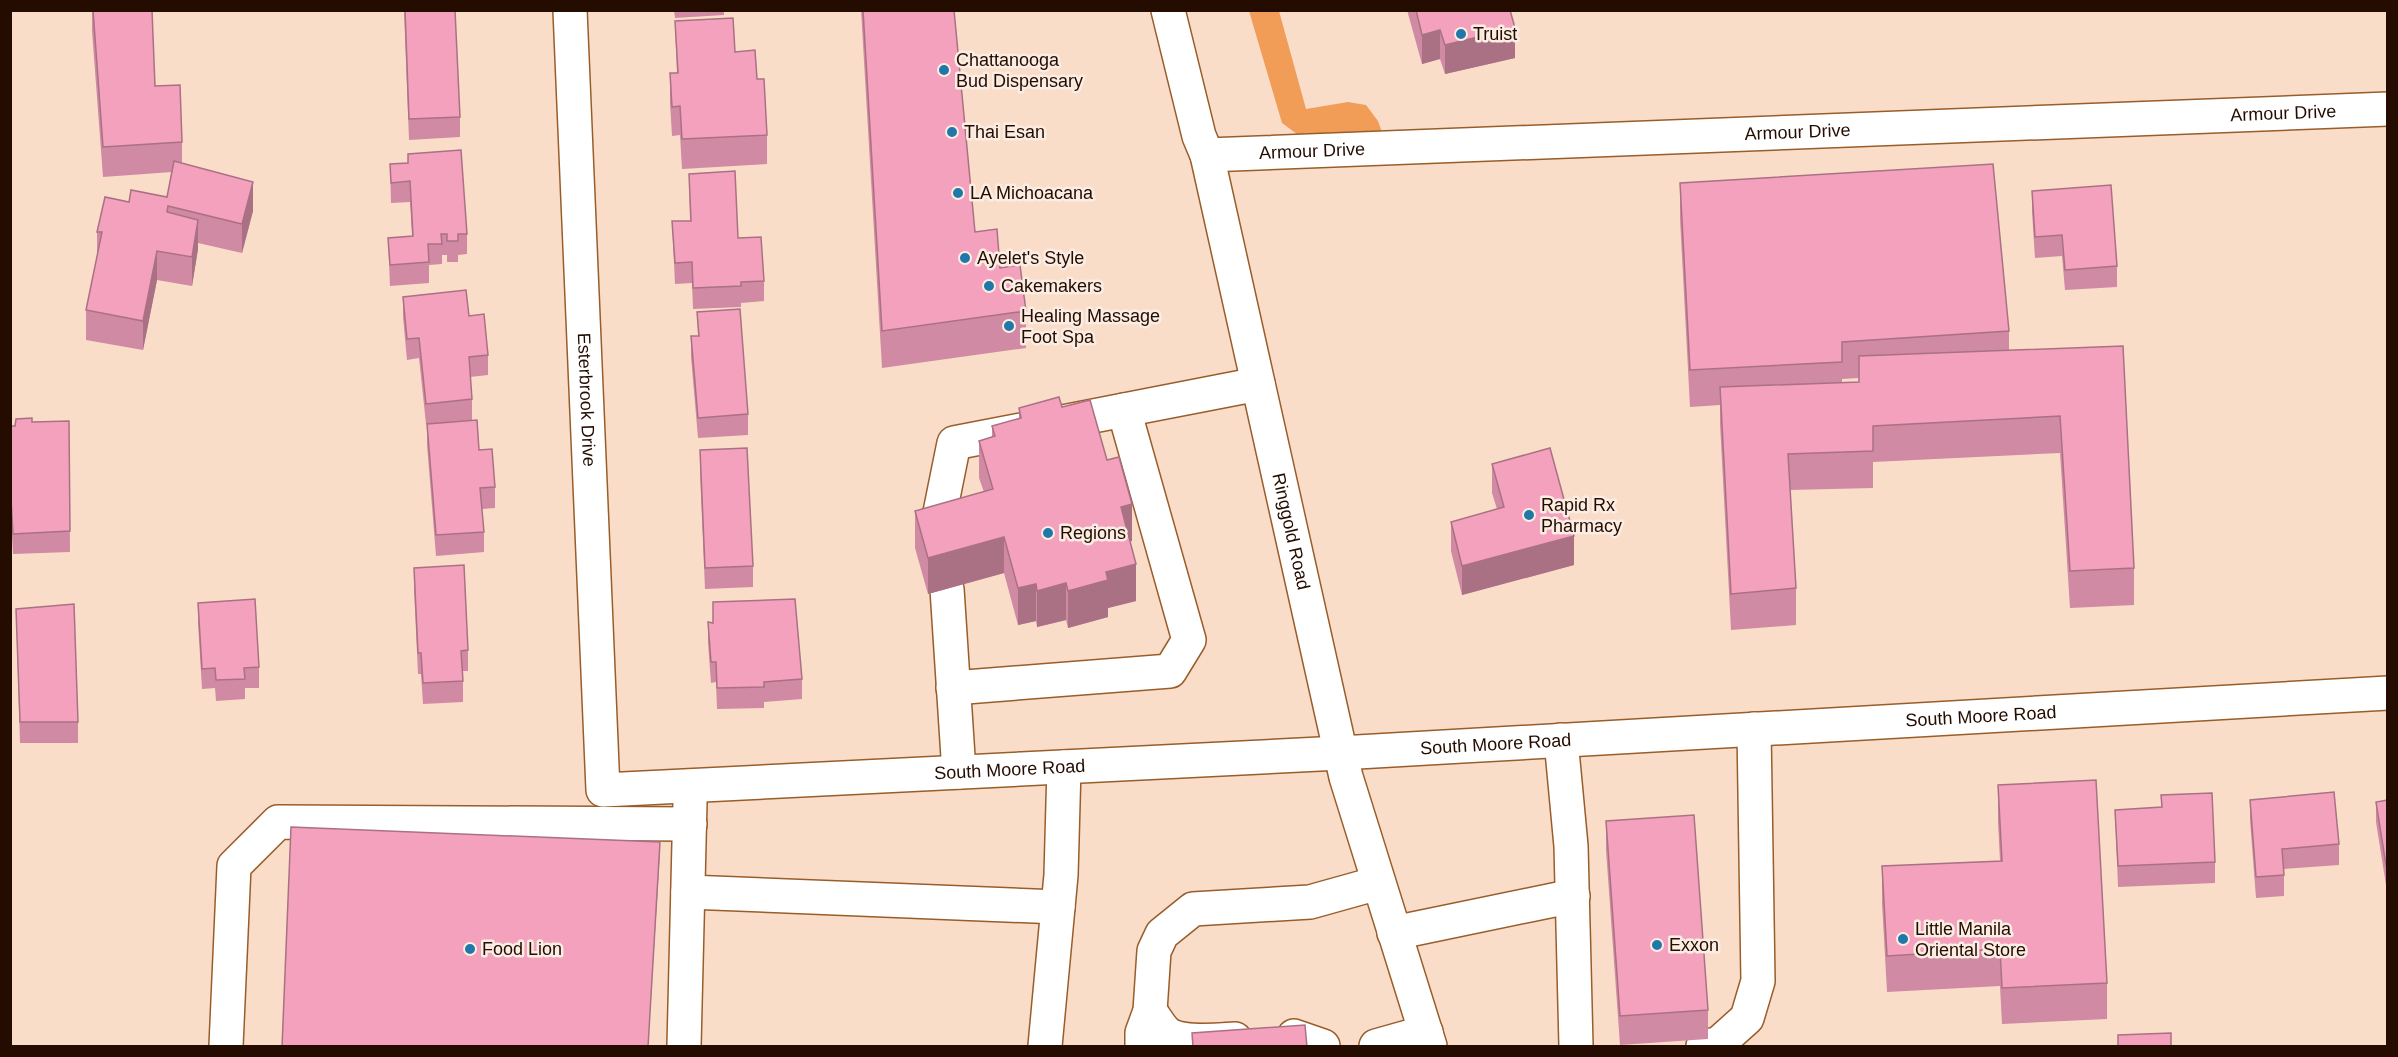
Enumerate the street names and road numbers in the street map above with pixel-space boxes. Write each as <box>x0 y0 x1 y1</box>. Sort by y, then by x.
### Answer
street label: Armour Drive <box>2230 101 2337 125</box>
street label: Armour Drive <box>1744 120 1851 144</box>
street label: Armour Drive <box>1259 139 1365 163</box>
street label: Esterbrook Drive <box>574 332 599 467</box>
street label: Ringgold Road <box>1268 471 1314 592</box>
street label: South Moore Road <box>1905 702 2057 731</box>
street label: South Moore Road <box>1420 730 1572 758</box>
street label: South Moore Road <box>934 756 1086 783</box>

